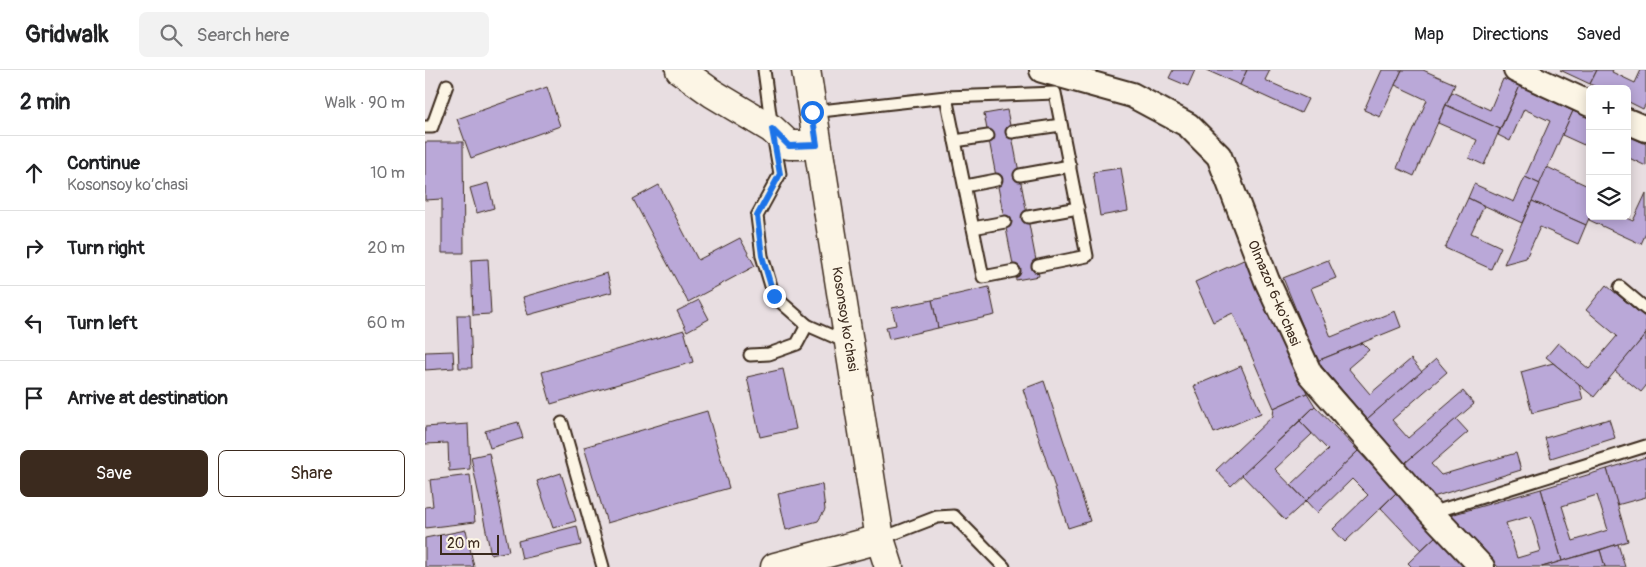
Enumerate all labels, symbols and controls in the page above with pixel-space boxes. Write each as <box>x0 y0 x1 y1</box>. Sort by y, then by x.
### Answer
search box <box>139 12 489 57</box>
text: Gridwalk <box>25 20 109 49</box>
icon: search <box>157 21 185 49</box>
text: Search here <box>197 23 289 47</box>
text: Map <box>1414 23 1444 46</box>
text: Directions <box>1472 23 1548 46</box>
text: Saved <box>1576 23 1621 46</box>
map controls <box>1586 85 1631 220</box>
button: + <box>1586 85 1631 130</box>
text: 2 min <box>20 89 70 116</box>
text: Walk · 90 m <box>324 93 405 113</box>
route start <box>801 101 824 124</box>
button: − <box>1586 130 1631 175</box>
text: Continue <box>67 151 140 175</box>
icon: ahead <box>20 159 48 187</box>
text: 10 m <box>370 163 405 183</box>
text: Kosonsoy ko’chasi <box>67 175 188 195</box>
button: layers <box>1586 175 1631 220</box>
icon: right <box>20 234 48 262</box>
text: Turn right <box>67 236 145 260</box>
text: 20 m <box>367 238 405 258</box>
street label: Olmazor 6-ko'chasi <box>1244 238 1304 349</box>
street label: Kosonsoy ko’chasi <box>828 265 862 373</box>
route end <box>763 285 786 308</box>
icon: left <box>20 309 48 337</box>
text: Turn left <box>67 311 137 335</box>
text: 60 m <box>367 313 405 333</box>
icon: arrive <box>20 384 48 412</box>
text: Arrive at destination <box>67 386 228 410</box>
button: Save <box>20 450 208 497</box>
button: Share <box>218 450 405 497</box>
scale bar <box>440 532 499 555</box>
text: 20 m <box>447 535 480 552</box>

